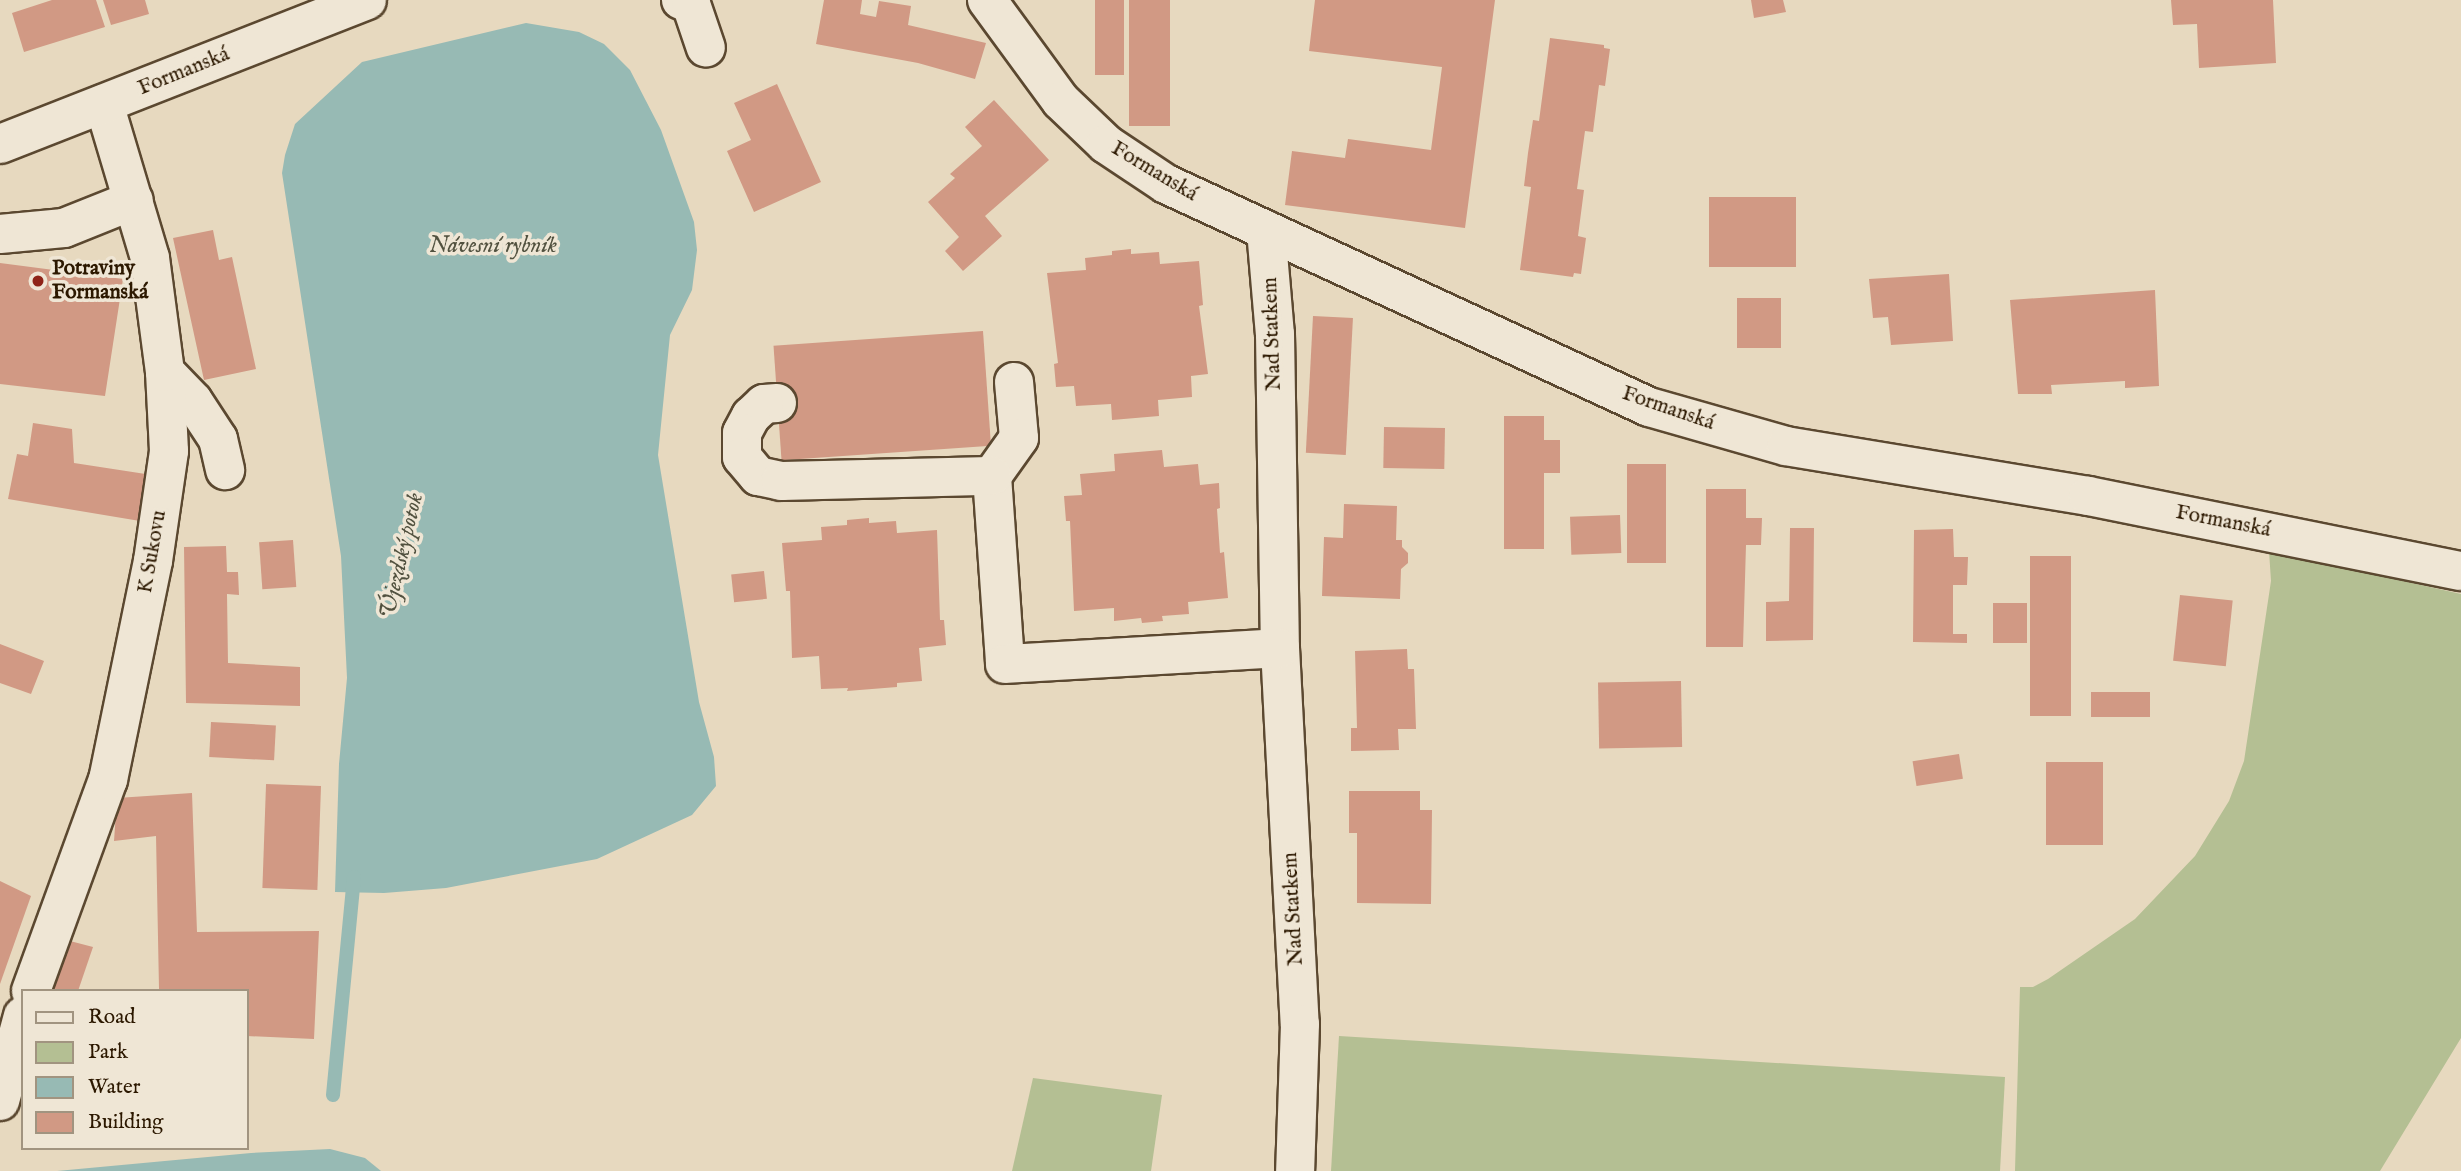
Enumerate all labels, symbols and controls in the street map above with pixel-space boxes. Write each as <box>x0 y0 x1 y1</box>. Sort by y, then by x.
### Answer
street label: Formanská <box>135 42 233 102</box>
street label: Formanská <box>1106 136 1202 208</box>
water label: Návesní rybník <box>429 232 557 260</box>
place label: Potraviny Formanská <box>52 256 148 306</box>
marker: Potraviny Formanská <box>30 273 46 289</box>
street label: Nad Statkem <box>1258 277 1288 391</box>
street label: Formanská <box>1618 381 1718 437</box>
water label: Újezdský potok <box>374 490 430 622</box>
street label: Formanská <box>2173 500 2273 544</box>
street label: K Sukovu <box>133 509 173 595</box>
street label: Nad Statkem <box>1278 852 1310 966</box>
legend <box>21 989 248 1150</box>
text: Road <box>88 1004 135 1031</box>
text: Park <box>88 1039 128 1066</box>
text: Water <box>88 1074 140 1101</box>
text: Building <box>88 1109 163 1136</box>

